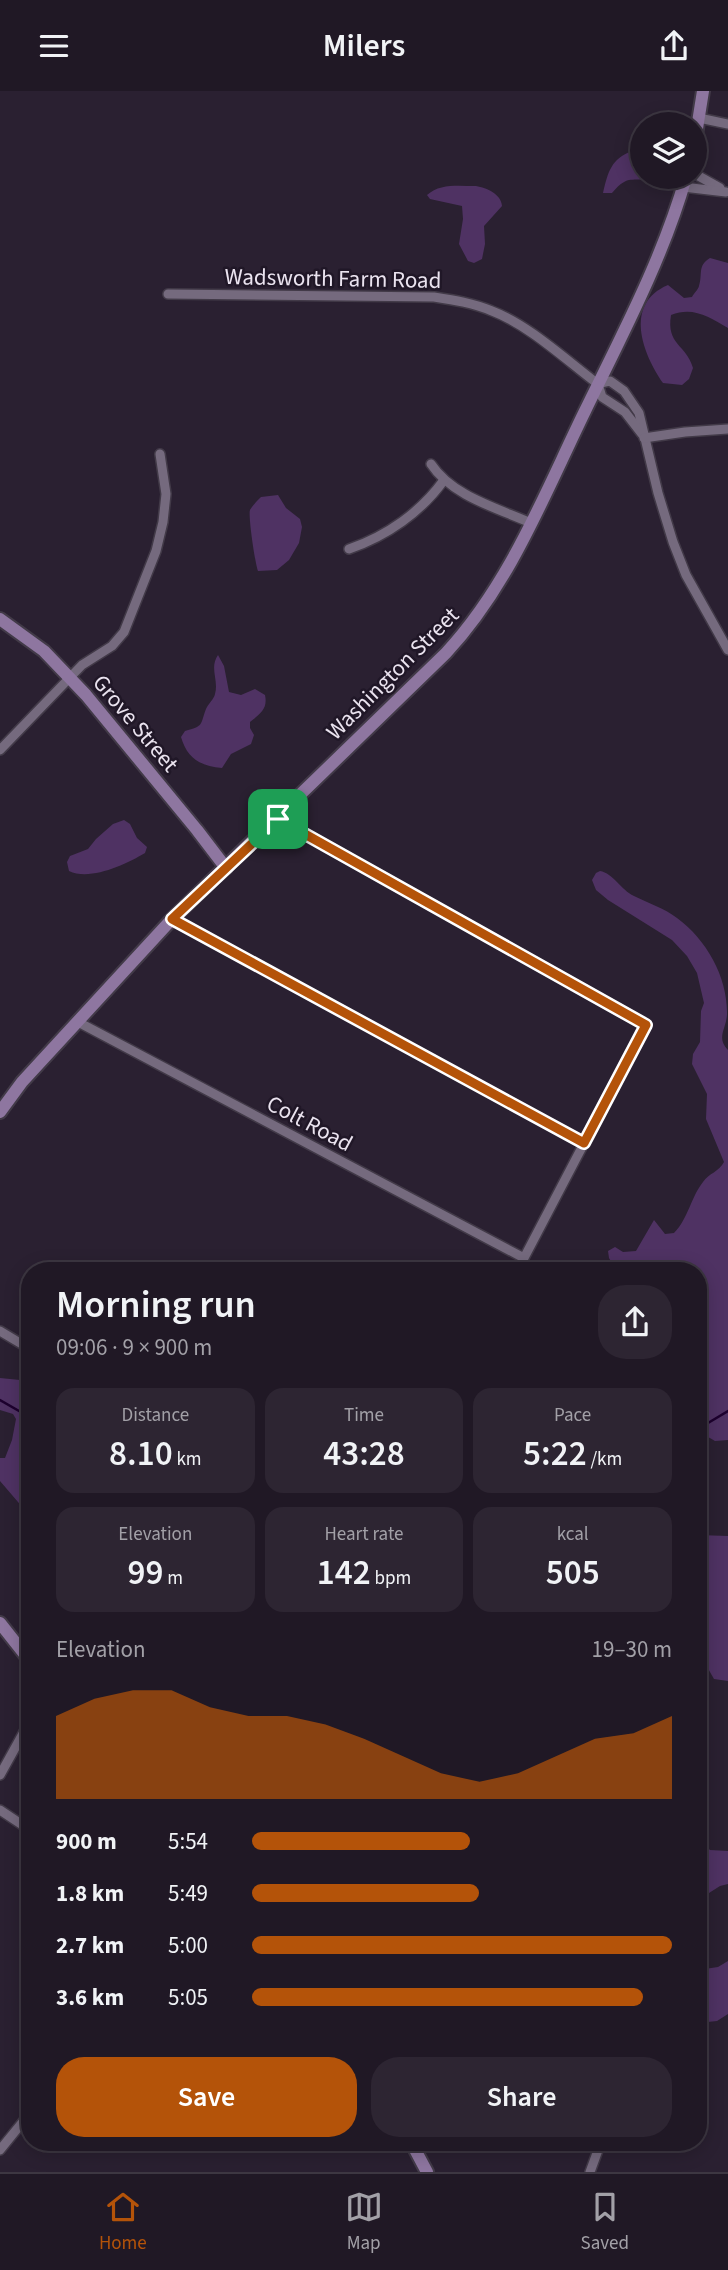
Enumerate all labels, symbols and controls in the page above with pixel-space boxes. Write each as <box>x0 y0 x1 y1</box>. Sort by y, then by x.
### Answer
text: Milers <box>323 23 405 69</box>
icon: menu <box>35 27 73 65</box>
icon: share <box>655 27 693 65</box>
map controls <box>630 112 707 189</box>
button: layers <box>630 112 707 189</box>
street label: Wadsworth Farm Road <box>224 260 442 297</box>
street label: Washington Street <box>318 599 466 747</box>
street label: Grove Street <box>85 667 187 780</box>
pin <box>248 789 308 849</box>
icon: arrive <box>259 800 297 838</box>
street label: Colt Road <box>261 1087 359 1160</box>
text: Morning run <box>56 1278 256 1332</box>
button: share <box>598 1285 672 1359</box>
text: 09:06 · 9 × 900 m <box>56 1331 212 1364</box>
text: Distance <box>122 1402 189 1429</box>
text: Time <box>344 1402 384 1429</box>
text: Pace <box>554 1402 591 1429</box>
text: 8.10 <box>109 1429 173 1479</box>
text: 43:28 <box>323 1429 405 1479</box>
text: 5:22 <box>523 1429 587 1479</box>
text: km <box>173 1446 202 1473</box>
text: /km <box>587 1446 622 1473</box>
text: Elevation <box>118 1521 192 1548</box>
text: Heart rate <box>324 1521 403 1548</box>
text: kcal <box>557 1521 589 1548</box>
text: 99 <box>128 1548 164 1598</box>
text: 142 <box>317 1548 371 1598</box>
text: 505 <box>546 1548 600 1598</box>
text: m <box>164 1565 183 1592</box>
text: bpm <box>371 1565 411 1592</box>
text: Elevation <box>56 1633 146 1666</box>
text: 19–30 m <box>592 1633 672 1666</box>
text: 900 m <box>56 1825 117 1858</box>
text: 5:54 <box>168 1825 208 1858</box>
text: 1.8 km <box>56 1877 124 1910</box>
text: 5:49 <box>168 1877 208 1910</box>
text: 2.7 km <box>56 1929 124 1962</box>
text: 5:00 <box>168 1929 208 1962</box>
text: 3.6 km <box>56 1981 124 2014</box>
text: 5:05 <box>168 1981 208 2014</box>
button: Save <box>56 2057 357 2137</box>
button: Share <box>371 2057 672 2137</box>
tab: Home <box>99 2188 147 2257</box>
tab: Map <box>345 2188 383 2257</box>
tab: Saved <box>581 2188 629 2257</box>

